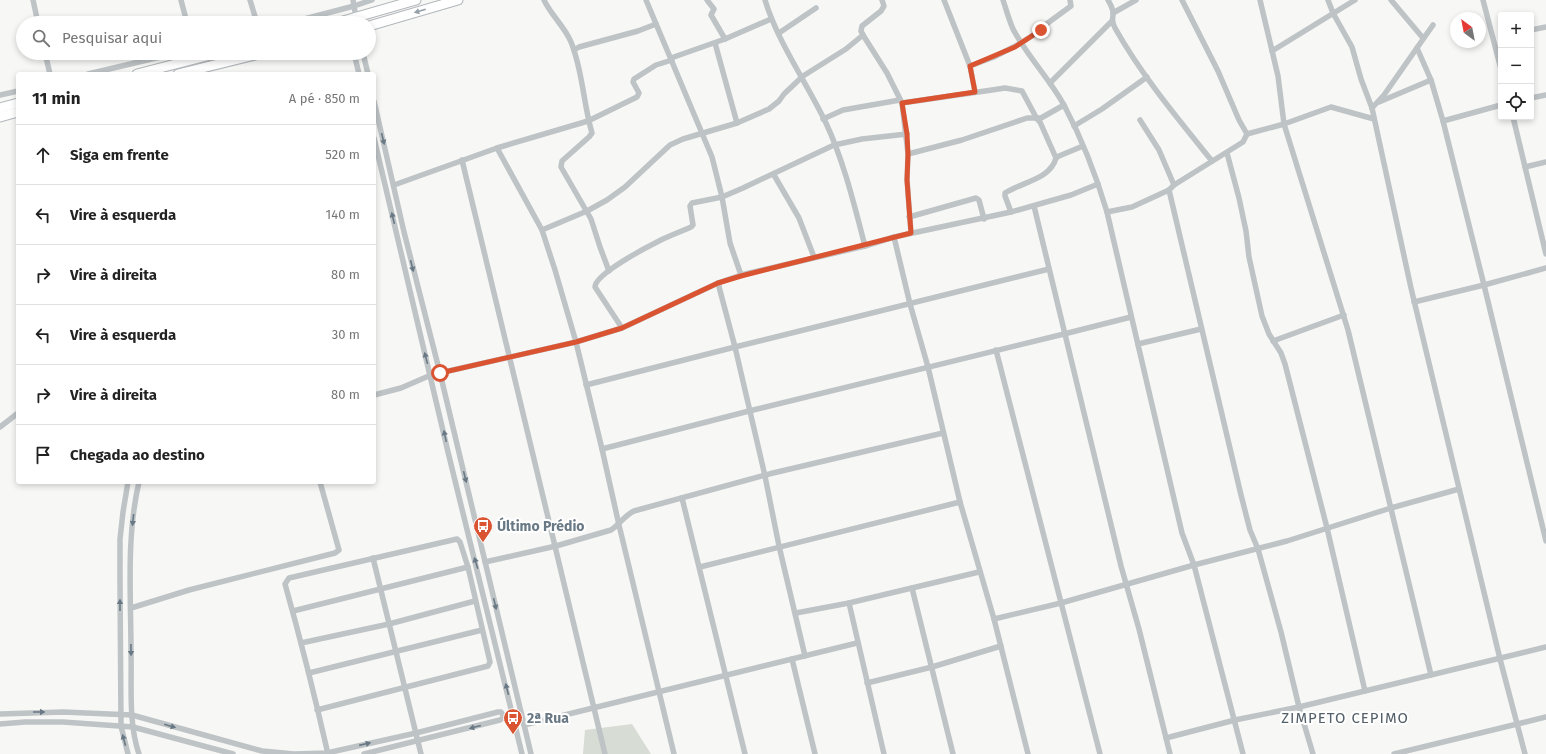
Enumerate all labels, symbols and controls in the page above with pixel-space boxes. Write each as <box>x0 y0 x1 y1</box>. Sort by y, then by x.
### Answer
one-way arrow <box>414 8 426 14</box>
north arrow <box>1450 12 1486 48</box>
map controls <box>1498 12 1534 120</box>
button: + <box>1498 12 1534 48</box>
search box <box>16 16 376 60</box>
route end <box>1032 21 1050 39</box>
icon: search <box>30 27 52 49</box>
text: Pesquisar aqui <box>62 29 162 47</box>
button: − <box>1498 48 1534 84</box>
button: locate <box>1498 84 1534 120</box>
text: 11 min <box>32 88 80 109</box>
text: A pé · 850 m <box>289 91 360 106</box>
one-way arrow <box>380 133 386 145</box>
icon: ahead <box>32 144 54 166</box>
text: Siga em frente <box>70 146 169 164</box>
text: 520 m <box>325 147 360 162</box>
icon: left <box>32 204 54 226</box>
text: Vire à esquerda <box>70 206 176 224</box>
text: 140 m <box>326 207 360 222</box>
one-way arrow <box>389 211 395 224</box>
one-way arrow <box>410 259 416 272</box>
icon: right <box>32 264 54 286</box>
text: Vire à direita <box>70 266 157 284</box>
text: 80 m <box>331 267 360 282</box>
icon: left <box>32 324 54 346</box>
text: Vire à esquerda <box>70 326 176 344</box>
text: 30 m <box>332 327 360 342</box>
one-way arrow <box>423 351 429 364</box>
route start <box>431 364 449 382</box>
icon: right <box>32 384 54 406</box>
text: Vire à direita <box>70 386 157 404</box>
text: 80 m <box>331 387 360 402</box>
one-way arrow <box>442 430 448 442</box>
icon: arrive <box>32 444 54 466</box>
text: Chegada ao destino <box>70 446 205 464</box>
one-way arrow <box>462 471 468 484</box>
one-way arrow <box>130 514 136 526</box>
bus stop icon: Último Prédio <box>472 515 494 543</box>
place label: Último Prédio <box>497 517 585 535</box>
one-way arrow <box>473 556 479 568</box>
one-way arrow <box>117 598 123 611</box>
one-way arrow <box>493 598 499 610</box>
one-way arrow <box>128 644 134 657</box>
one-way arrow <box>503 683 509 695</box>
bus stop icon: 2ª Rua <box>502 707 524 735</box>
one-way arrow <box>33 709 46 715</box>
district label: ZIMPETO CEPIMO <box>1281 709 1409 727</box>
place label: 2ª Rua <box>527 710 569 727</box>
one-way arrow <box>163 723 176 729</box>
one-way arrow <box>469 724 482 730</box>
one-way arrow <box>121 734 127 746</box>
one-way arrow <box>359 741 371 747</box>

